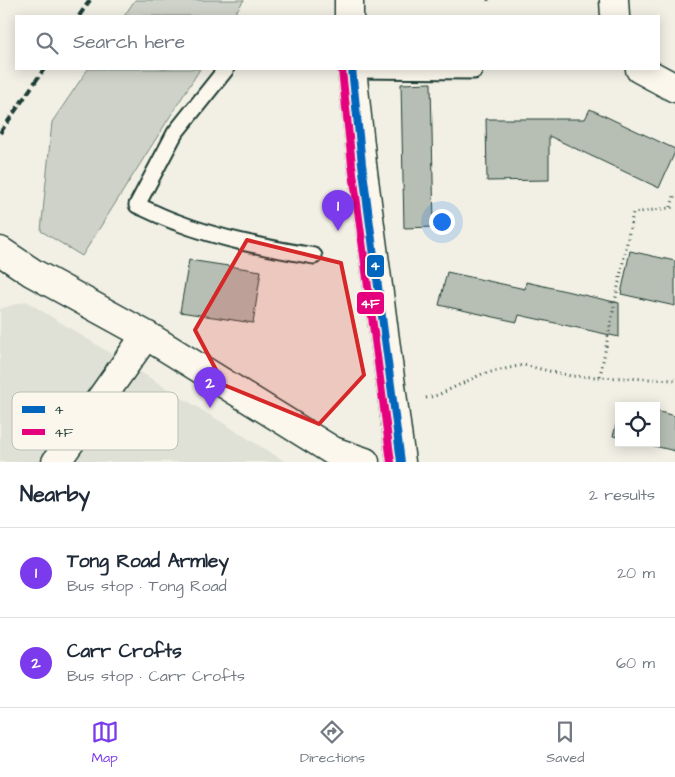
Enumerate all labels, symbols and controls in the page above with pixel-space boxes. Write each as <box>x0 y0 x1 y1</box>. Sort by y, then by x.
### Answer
search box <box>15 15 660 70</box>
icon: search <box>33 29 61 57</box>
text: Search here <box>73 29 185 56</box>
pin: 1 <box>322 190 354 231</box>
your location <box>429 209 455 235</box>
line badge: 4 <box>366 254 385 278</box>
text: 4 <box>370 256 380 276</box>
line badge: 4F <box>356 291 385 315</box>
text: 4F <box>360 294 380 314</box>
pin: 2 <box>194 367 226 408</box>
legend <box>12 392 178 450</box>
text: 4 <box>54 400 64 420</box>
map controls <box>615 402 660 447</box>
button: locate <box>615 402 660 447</box>
text: 4F <box>54 423 74 443</box>
text: Nearby <box>20 480 90 509</box>
text: 2 results <box>589 484 655 506</box>
text: Tong Road Armley <box>67 548 229 575</box>
text: 1 <box>35 562 37 584</box>
text: 20 m <box>617 562 655 584</box>
text: Bus stop · Tong Road <box>67 575 227 597</box>
text: Carr Crofts <box>67 638 182 665</box>
text: 2 <box>31 652 41 674</box>
text: 60 m <box>616 652 655 674</box>
text: Bus stop · Carr Crofts <box>67 665 245 687</box>
tab: Map <box>91 718 119 768</box>
tab: Directions <box>300 718 365 768</box>
tab: Saved <box>546 718 584 768</box>

